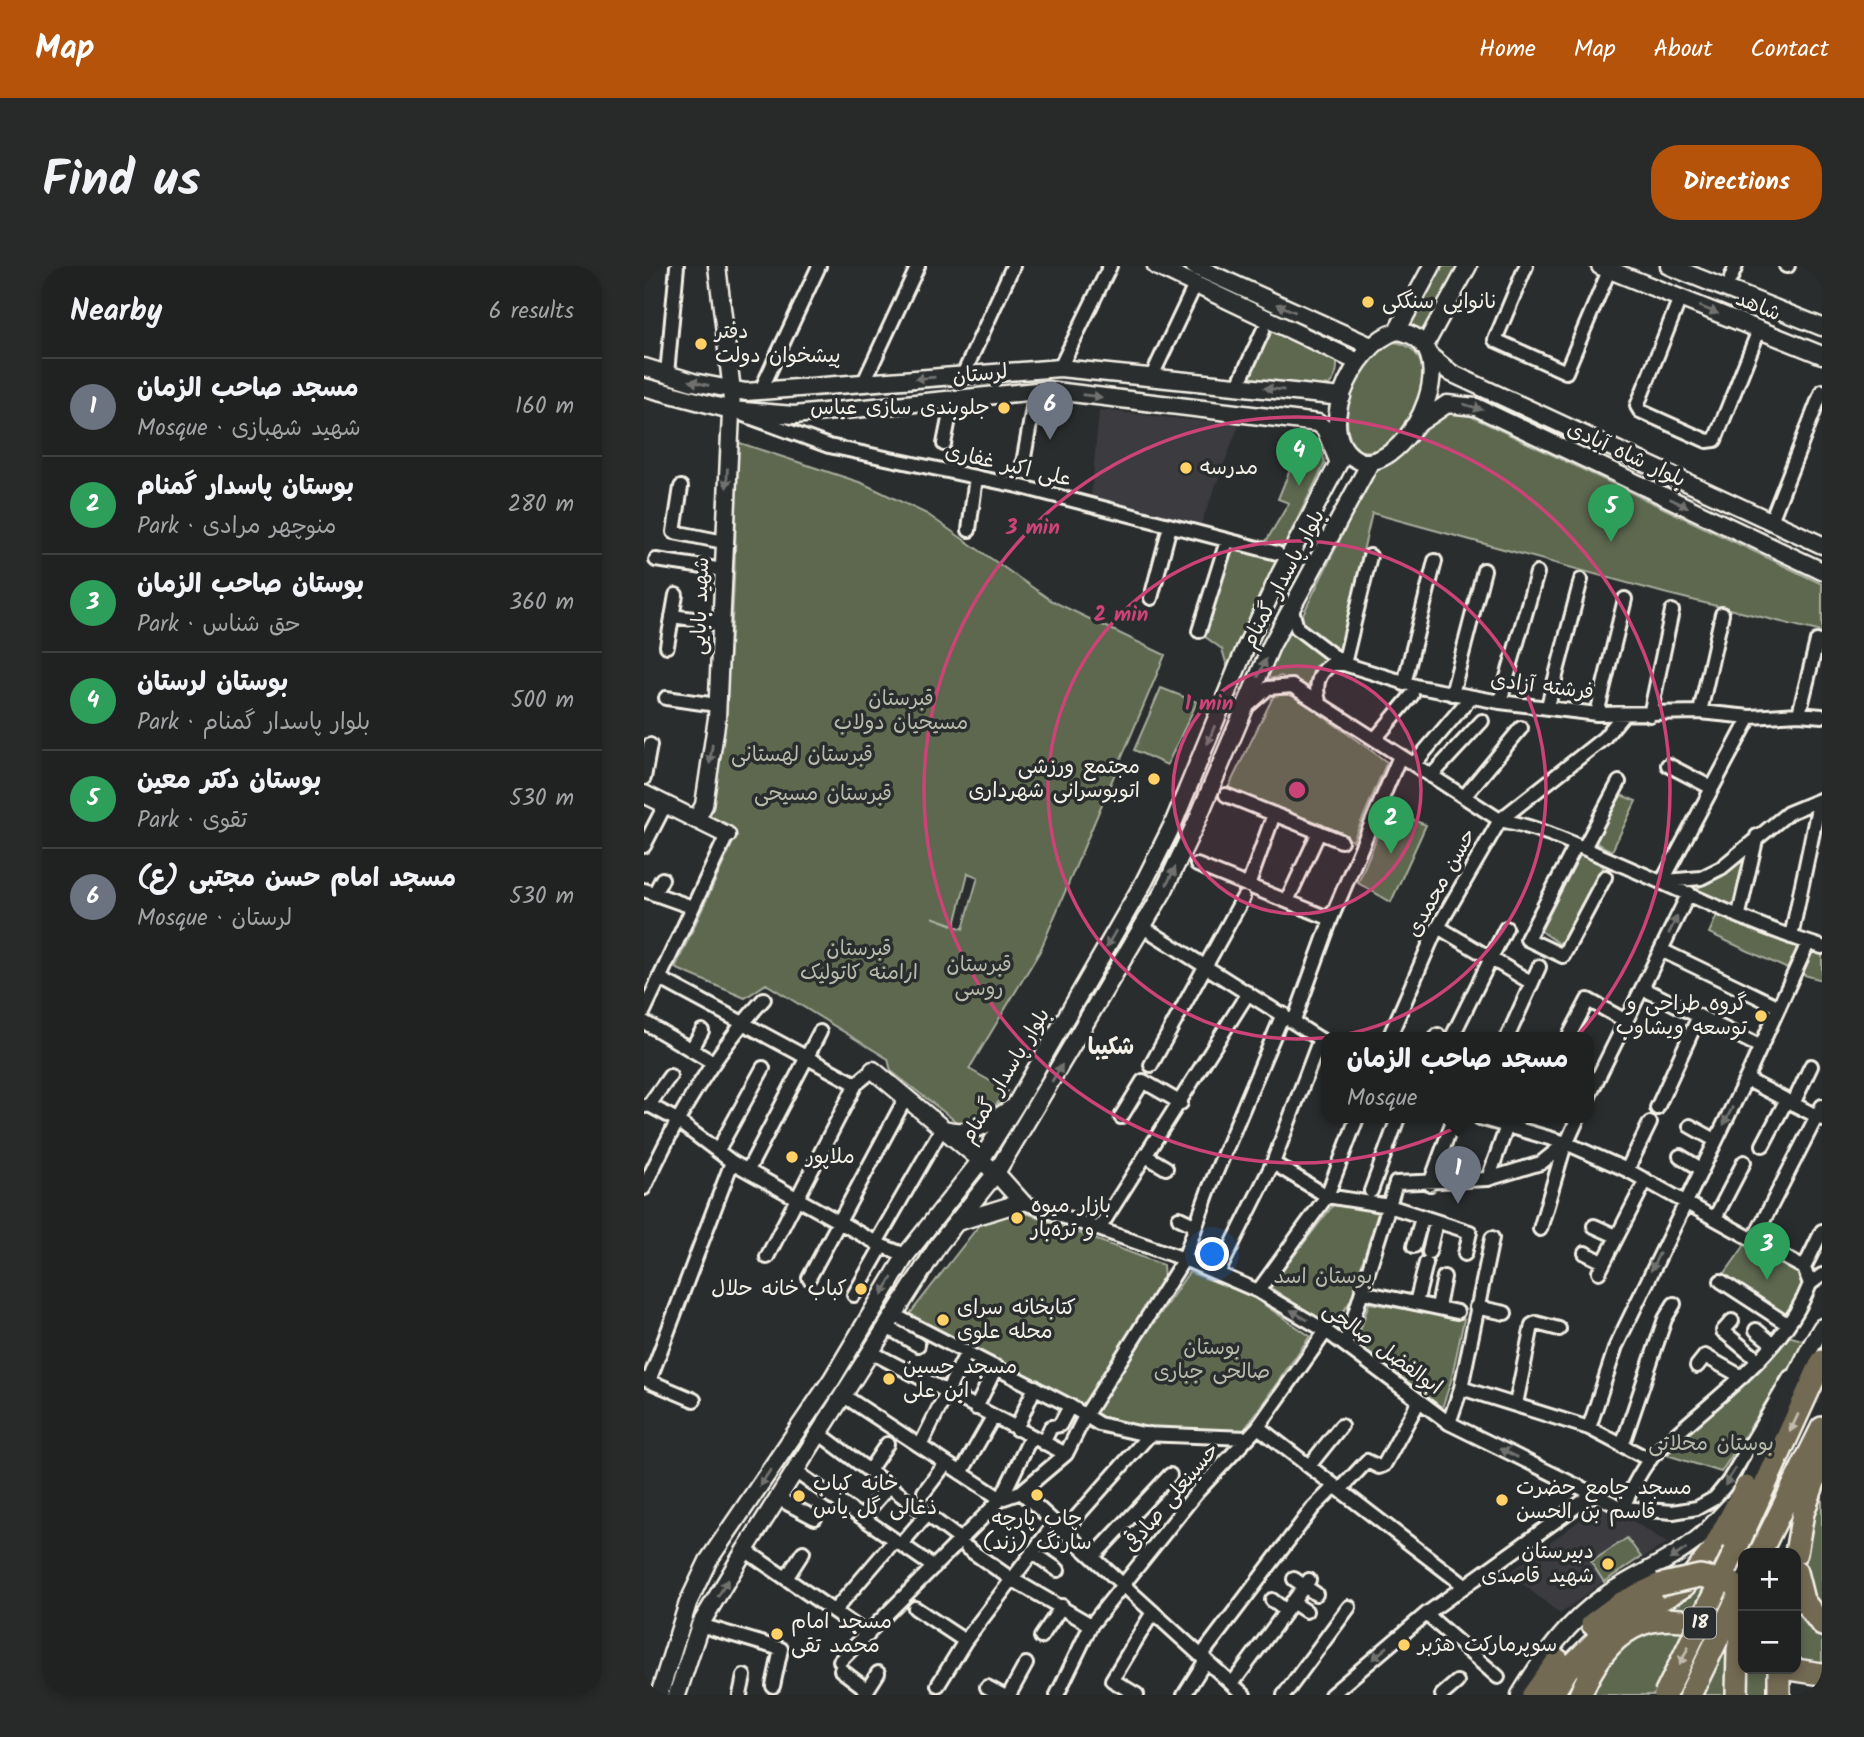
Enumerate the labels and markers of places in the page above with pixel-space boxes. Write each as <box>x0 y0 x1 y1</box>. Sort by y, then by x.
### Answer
place label: نانوایی سنگکی <box>1382 286 1497 319</box>
marker: نانوایی سنگکی <box>1360 294 1376 310</box>
place label: دفتر پیشخوان دولت <box>713 316 841 373</box>
marker: دفتر پیشخوان دولت <box>693 336 709 352</box>
pin: 6 <box>1027 382 1073 440</box>
place label: جلوبندی سازی عباس <box>810 392 990 425</box>
marker: جلوبندی سازی عباس <box>996 400 1012 416</box>
pin: 4 <box>1276 428 1322 486</box>
place label: مدرسه <box>1200 452 1258 485</box>
marker: مدرسه <box>1178 460 1194 476</box>
pin: 5 <box>1588 484 1634 542</box>
place label: مجتمع ورزشی اتوبوسرانی شهرداری <box>968 751 1140 808</box>
marker: مجتمع ورزشی اتوبوسرانی شهرداری <box>1146 771 1162 787</box>
centre of rings <box>1285 778 1309 802</box>
pin: 2 <box>1368 796 1414 854</box>
place label: گروه طراحی و توسعه ویشاوب <box>1616 988 1748 1045</box>
marker: گروه طراحی و توسعه ویشاوب <box>1753 1008 1769 1024</box>
place label: ملاپور <box>804 1141 855 1174</box>
pin: 1 <box>1435 1146 1481 1204</box>
marker: ملاپور <box>784 1149 800 1165</box>
place label: بازار میوه و تره‌بار <box>1029 1190 1111 1247</box>
marker: بازار میوه و تره‌بار <box>1009 1210 1025 1226</box>
pin: 3 <box>1744 1222 1790 1280</box>
place label: کباب خانه حلال <box>711 1273 847 1306</box>
marker: کباب خانه حلال <box>853 1281 869 1297</box>
place label: کتابخانه سرای محله علوی <box>957 1292 1076 1349</box>
marker: کتابخانه سرای محله علوی <box>935 1312 951 1328</box>
place label: مسجد حسین ابن علی <box>903 1351 1017 1408</box>
marker: مسجد حسین ابن علی <box>881 1371 897 1387</box>
place label: خانه کباب ذغالی گل یاس <box>813 1468 937 1525</box>
place label: مسجد جامع حضرت قاسم بن الحسن <box>1516 1472 1692 1529</box>
marker: چاپ پارچه سارنگ (زند) <box>1029 1487 1045 1503</box>
marker: خانه کباب ذغالی گل یاس <box>791 1488 807 1504</box>
marker: مسجد جامع حضرت قاسم بن الحسن <box>1494 1492 1510 1508</box>
place label: چاپ پارچه سارنگ (زند) <box>982 1503 1092 1560</box>
place label: دبیرستان شهید قاصدی <box>1481 1536 1594 1593</box>
marker: دبیرستان شهید قاصدی <box>1600 1556 1616 1572</box>
place label: مسجد امام محمد تقی <box>791 1606 892 1663</box>
marker: مسجد امام محمد تقی <box>769 1626 785 1642</box>
place label: سوپرمارکت هژبر <box>1416 1629 1557 1662</box>
marker: سوپرمارکت هژبر <box>1396 1637 1412 1653</box>

